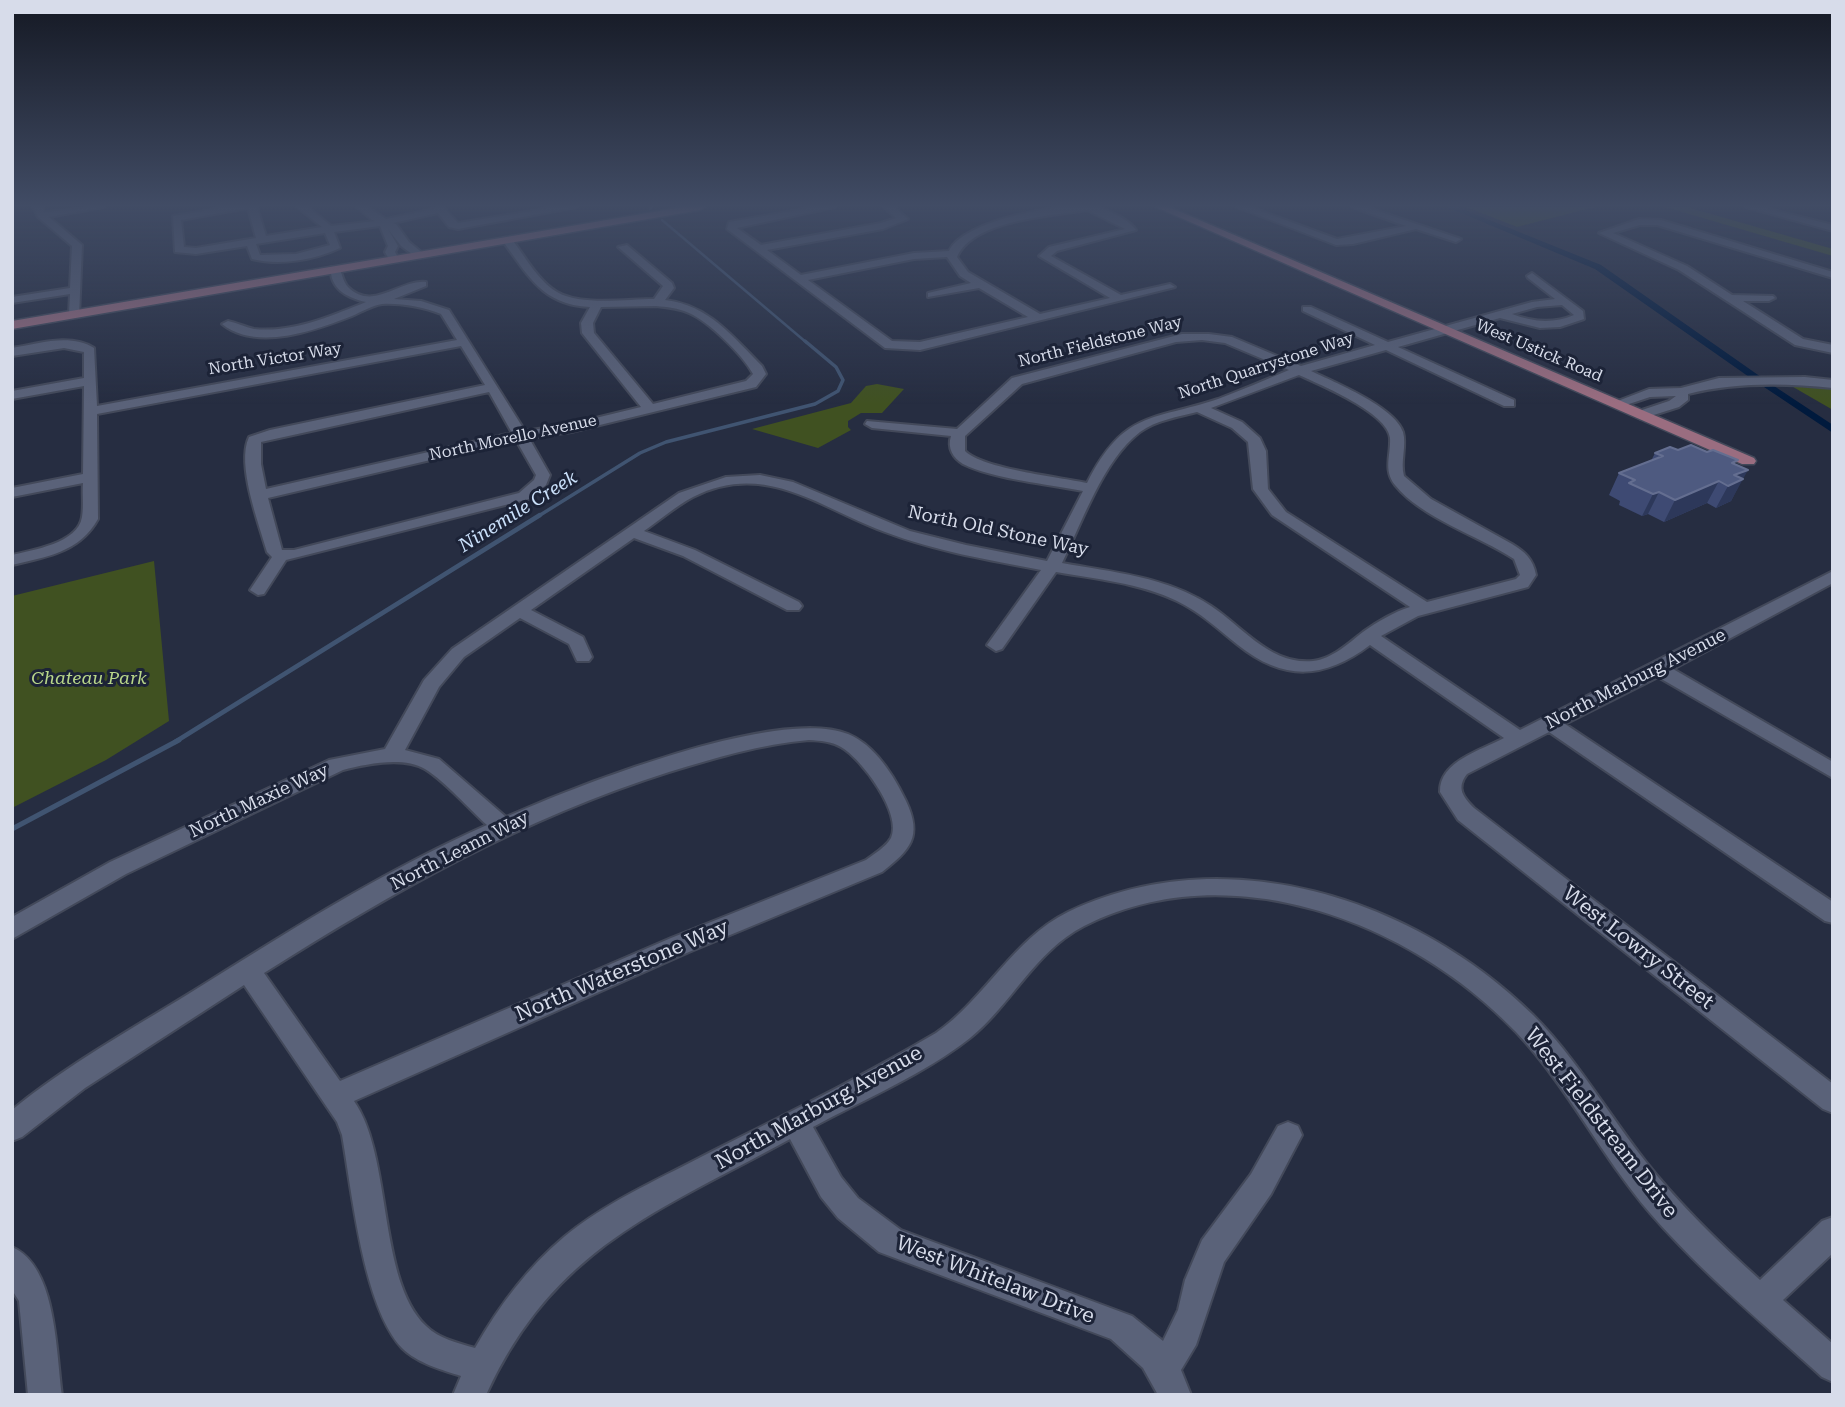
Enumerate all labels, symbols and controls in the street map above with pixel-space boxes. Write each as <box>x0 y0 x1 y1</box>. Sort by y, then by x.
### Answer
street label: North Fieldstone Way <box>1016 312 1184 372</box>
street label: West Ustick Road <box>1473 316 1605 386</box>
street label: North Quarrystone Way <box>1176 329 1356 403</box>
street label: North Victor Way <box>207 339 343 379</box>
street label: North Morello Avenue <box>428 411 598 465</box>
water label: Ninemile Creek <box>454 466 582 558</box>
street label: North Old Stone Way <box>906 501 1090 561</box>
street label: North Marburg Avenue <box>1542 624 1730 734</box>
park label: Chateau Park <box>31 668 147 690</box>
street label: North Maxie Way <box>186 759 332 843</box>
street label: North Leann Way <box>387 807 533 895</box>
street label: West Lowry Street <box>1557 881 1719 1015</box>
street label: North Waterstone Way <box>512 915 732 1027</box>
street label: West Fieldstream Drive <box>1519 1023 1683 1223</box>
street label: North Marburg Avenue <box>711 1041 927 1175</box>
street label: West Whitelaw Drive <box>892 1230 1098 1330</box>

